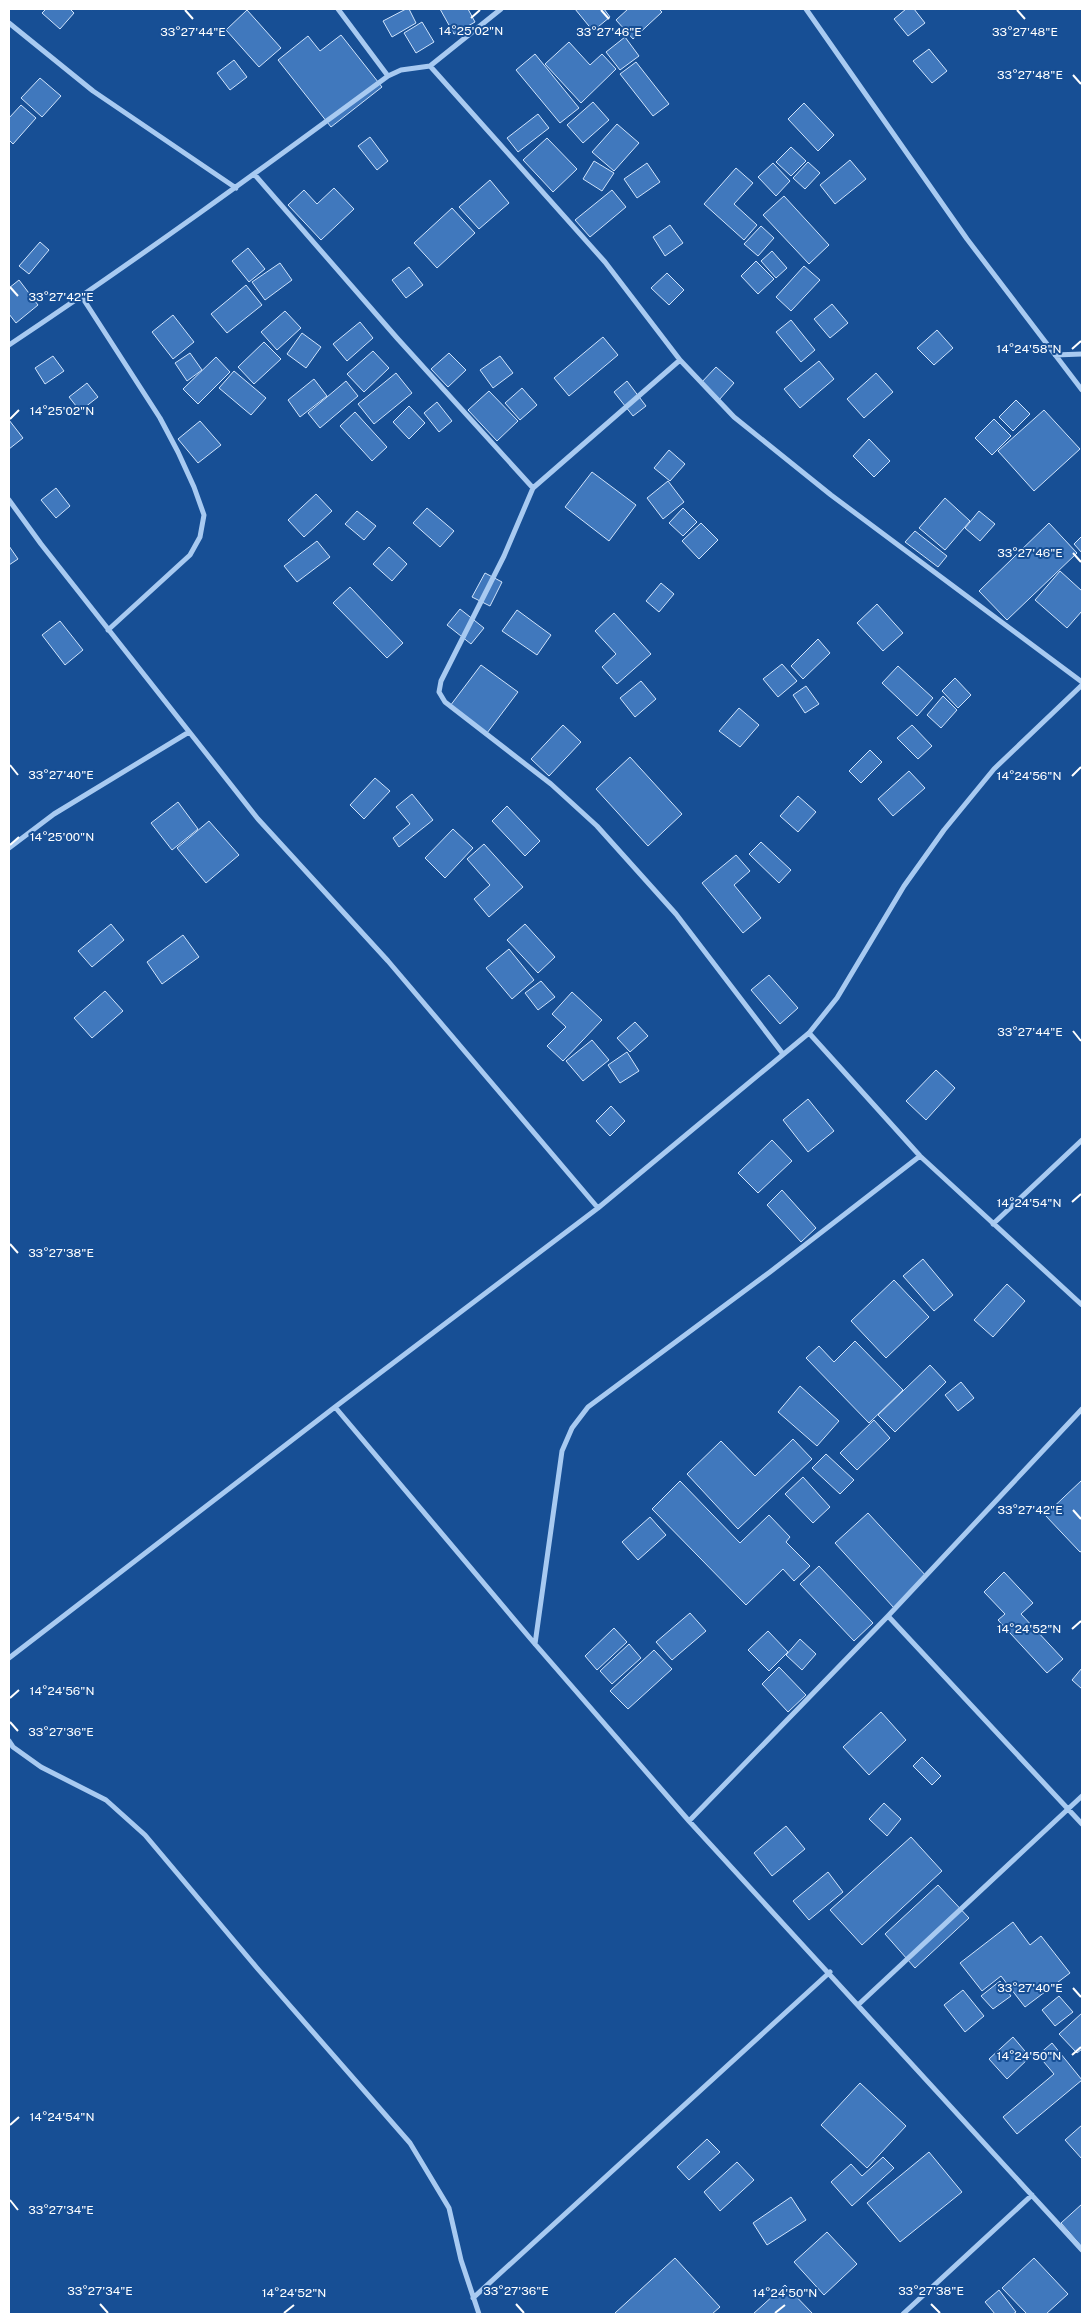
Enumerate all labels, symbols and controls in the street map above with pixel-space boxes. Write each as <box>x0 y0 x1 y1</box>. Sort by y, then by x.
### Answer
text: 14°25'02"N <box>439 24 503 38</box>
text: 33°27'44"E <box>160 25 226 39</box>
text: 33°27'46"E <box>576 25 642 39</box>
text: 33°27'48"E <box>992 25 1058 39</box>
text: 33°27'48"E <box>997 68 1063 82</box>
text: 33°27'42"E <box>28 290 94 304</box>
text: 14°24'58"N <box>996 342 1062 356</box>
text: 14°25'02"N <box>30 404 94 418</box>
text: 33°27'46"E <box>997 546 1063 560</box>
text: 33°27'40"E <box>28 768 94 782</box>
text: 14°24'56"N <box>997 769 1061 783</box>
text: 14°25'00"N <box>30 830 94 844</box>
text: 33°27'44"E <box>997 1025 1063 1039</box>
text: 14°24'54"N <box>996 1196 1062 1210</box>
text: 33°27'38"E <box>28 1246 94 1260</box>
text: 33°27'42"E <box>997 1503 1063 1517</box>
text: 14°24'52"N <box>997 1622 1061 1636</box>
text: 14°24'56"N <box>30 1684 94 1698</box>
text: 33°27'36"E <box>28 1725 94 1739</box>
text: 33°27'40"E <box>997 1981 1063 1995</box>
text: 14°24'50"N <box>997 2049 1061 2063</box>
text: 14°24'54"N <box>29 2110 95 2124</box>
text: 33°27'34"E <box>28 2203 94 2217</box>
text: 33°27'34"E <box>67 2284 133 2298</box>
text: 33°27'36"E <box>483 2284 549 2298</box>
text: 33°27'38"E <box>898 2284 964 2298</box>
text: 14°24'52"N <box>262 2286 326 2300</box>
text: 14°24'50"N <box>753 2286 817 2300</box>

